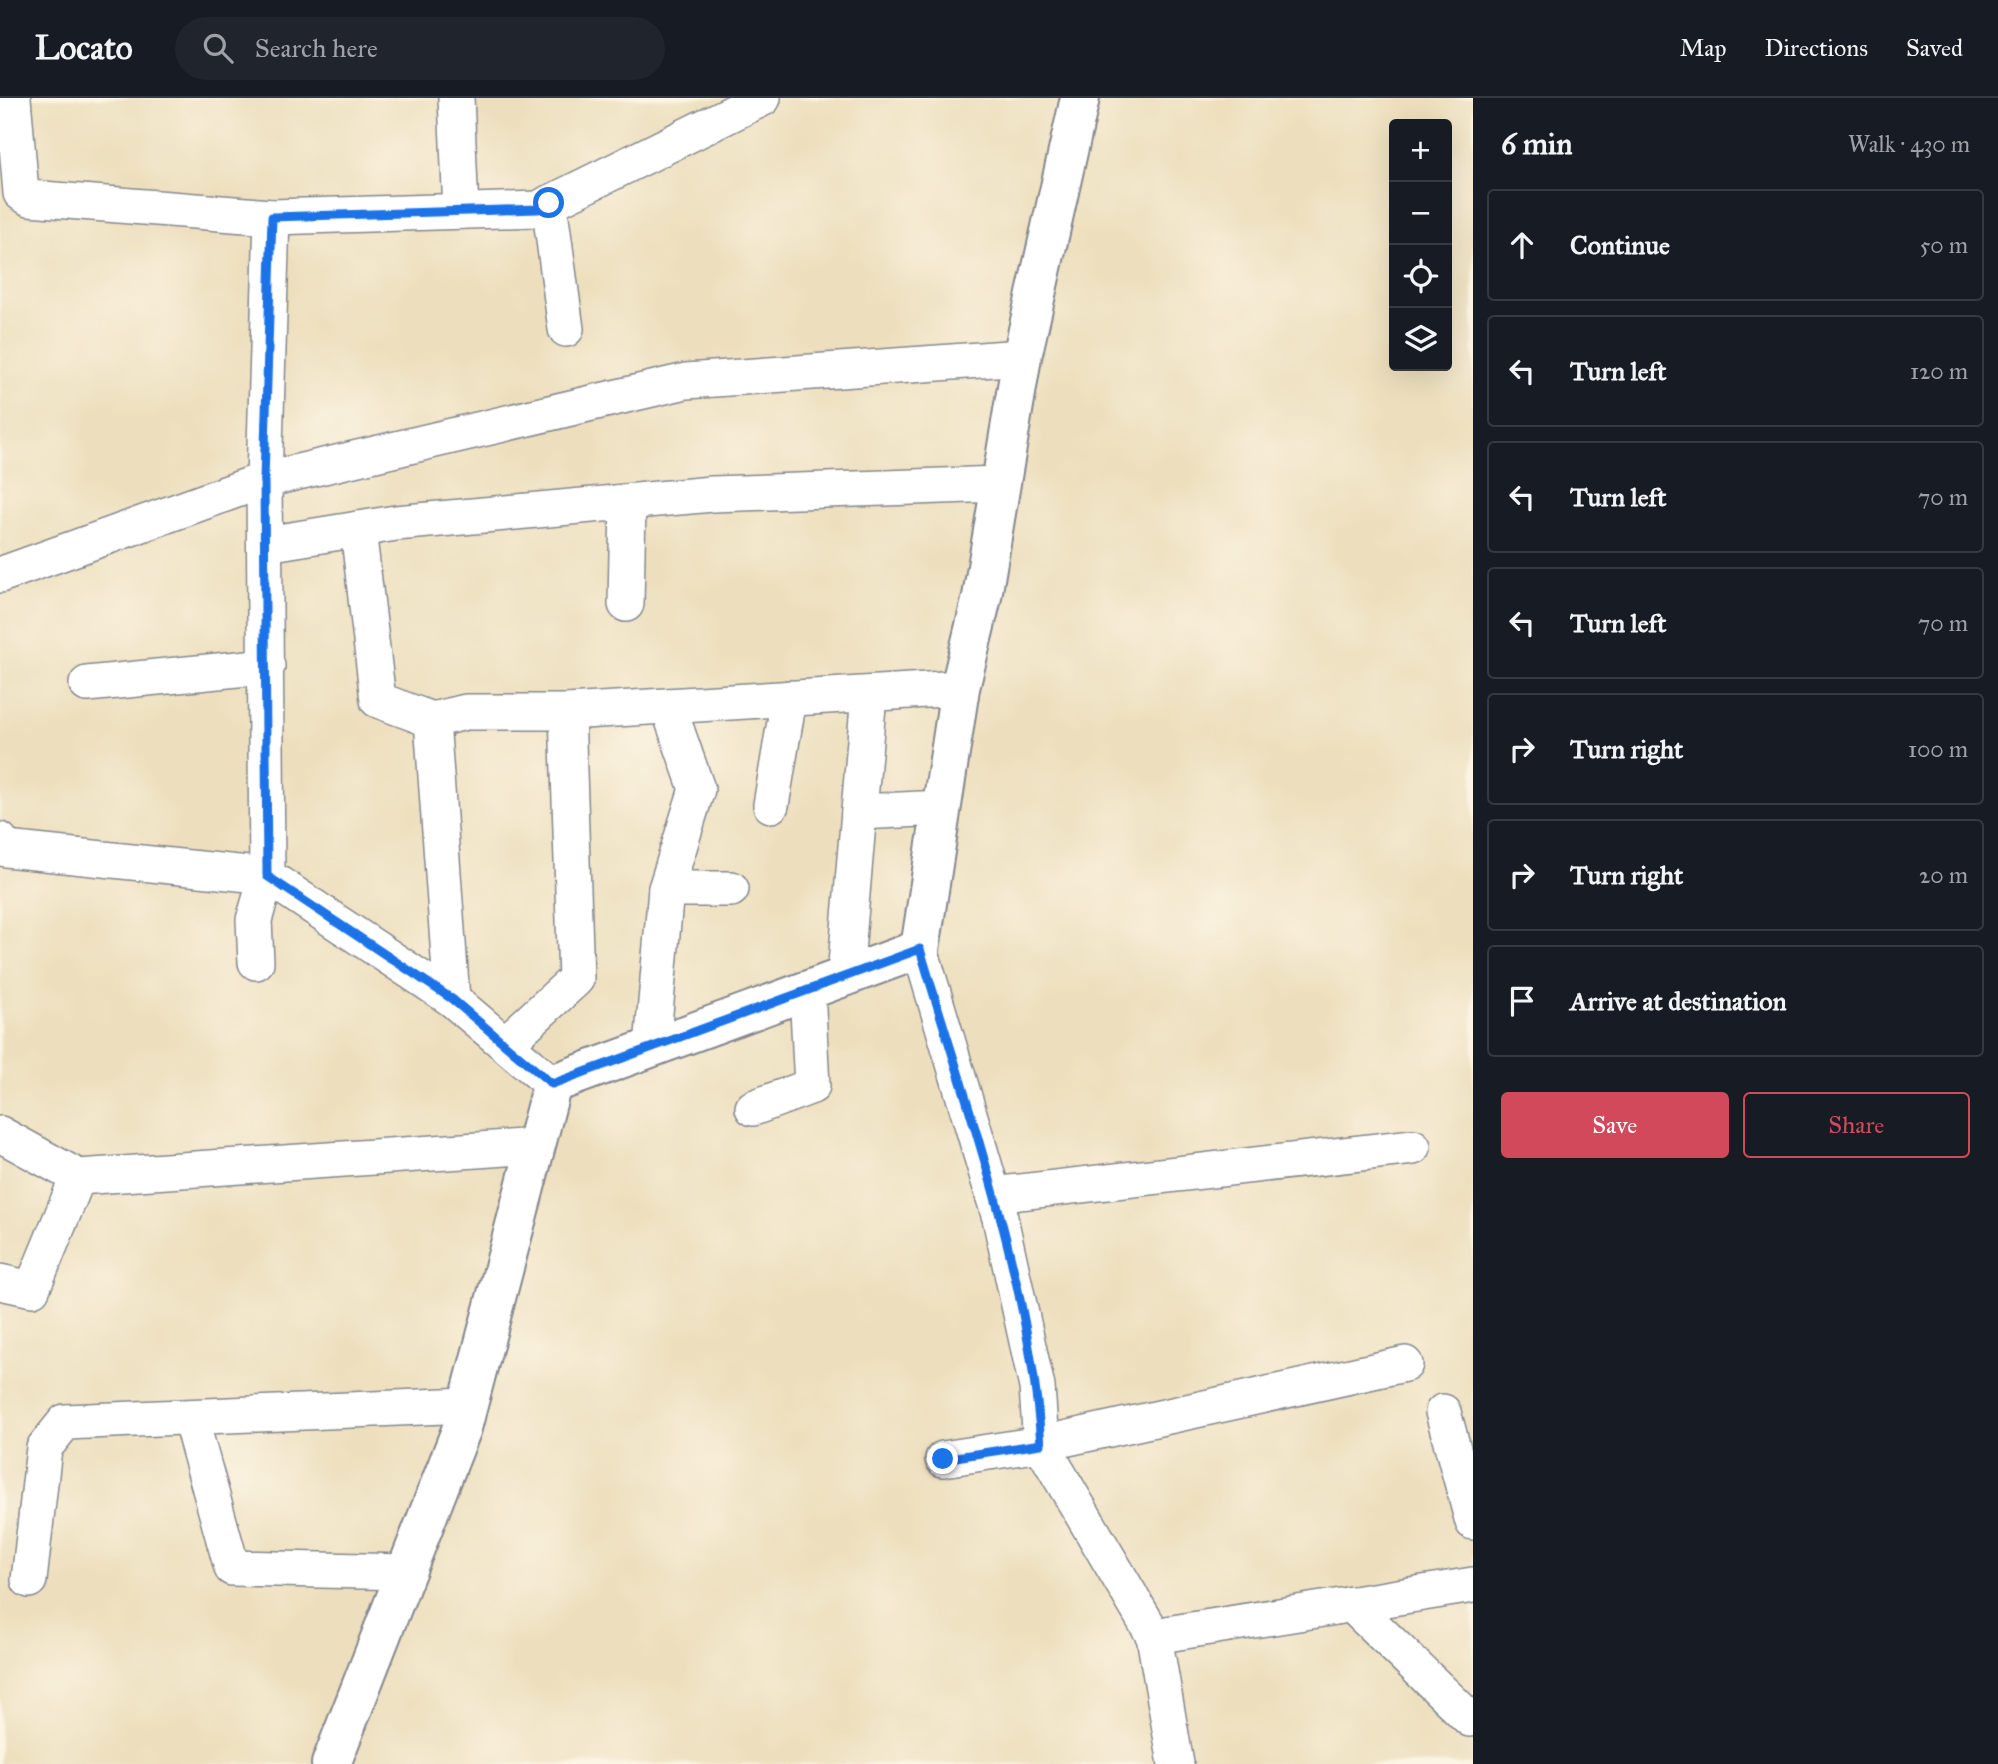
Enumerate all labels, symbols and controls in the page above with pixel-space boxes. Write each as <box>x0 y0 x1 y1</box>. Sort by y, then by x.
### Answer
search box <box>175 17 665 80</box>
text: Locato <box>35 28 133 68</box>
icon: search <box>199 29 237 67</box>
text: Search here <box>255 32 378 64</box>
text: Map <box>1680 33 1727 63</box>
text: Directions <box>1765 33 1868 63</box>
text: Saved <box>1906 33 1963 63</box>
map controls <box>1389 119 1452 371</box>
button: + <box>1389 119 1452 182</box>
text: 6 min <box>1501 126 1573 162</box>
text: Walk · 430 m <box>1848 130 1970 158</box>
button: − <box>1389 182 1452 245</box>
route start <box>533 187 564 218</box>
icon: ahead <box>1503 226 1541 264</box>
text: Continue <box>1570 229 1670 261</box>
text: 50 m <box>1920 231 1968 259</box>
button: locate <box>1389 245 1452 308</box>
button: layers <box>1389 308 1452 371</box>
icon: left <box>1503 352 1541 390</box>
text: Turn left <box>1570 355 1666 387</box>
text: 120 m <box>1910 357 1968 385</box>
icon: left <box>1503 478 1541 516</box>
text: Turn left <box>1570 481 1666 513</box>
text: 70 m <box>1918 483 1968 511</box>
icon: left <box>1503 604 1541 642</box>
text: Turn left <box>1570 607 1666 639</box>
text: 70 m <box>1918 609 1968 637</box>
icon: right <box>1503 730 1541 768</box>
text: Turn right <box>1570 733 1683 765</box>
text: 100 m <box>1908 735 1968 763</box>
icon: right <box>1503 856 1541 894</box>
text: Turn right <box>1570 859 1683 891</box>
text: 20 m <box>1919 861 1968 889</box>
icon: arrive <box>1503 982 1541 1020</box>
text: Arrive at destination <box>1570 985 1787 1017</box>
button: Save <box>1501 1092 1729 1158</box>
button: Share <box>1743 1092 1970 1158</box>
route end <box>927 1443 958 1474</box>

